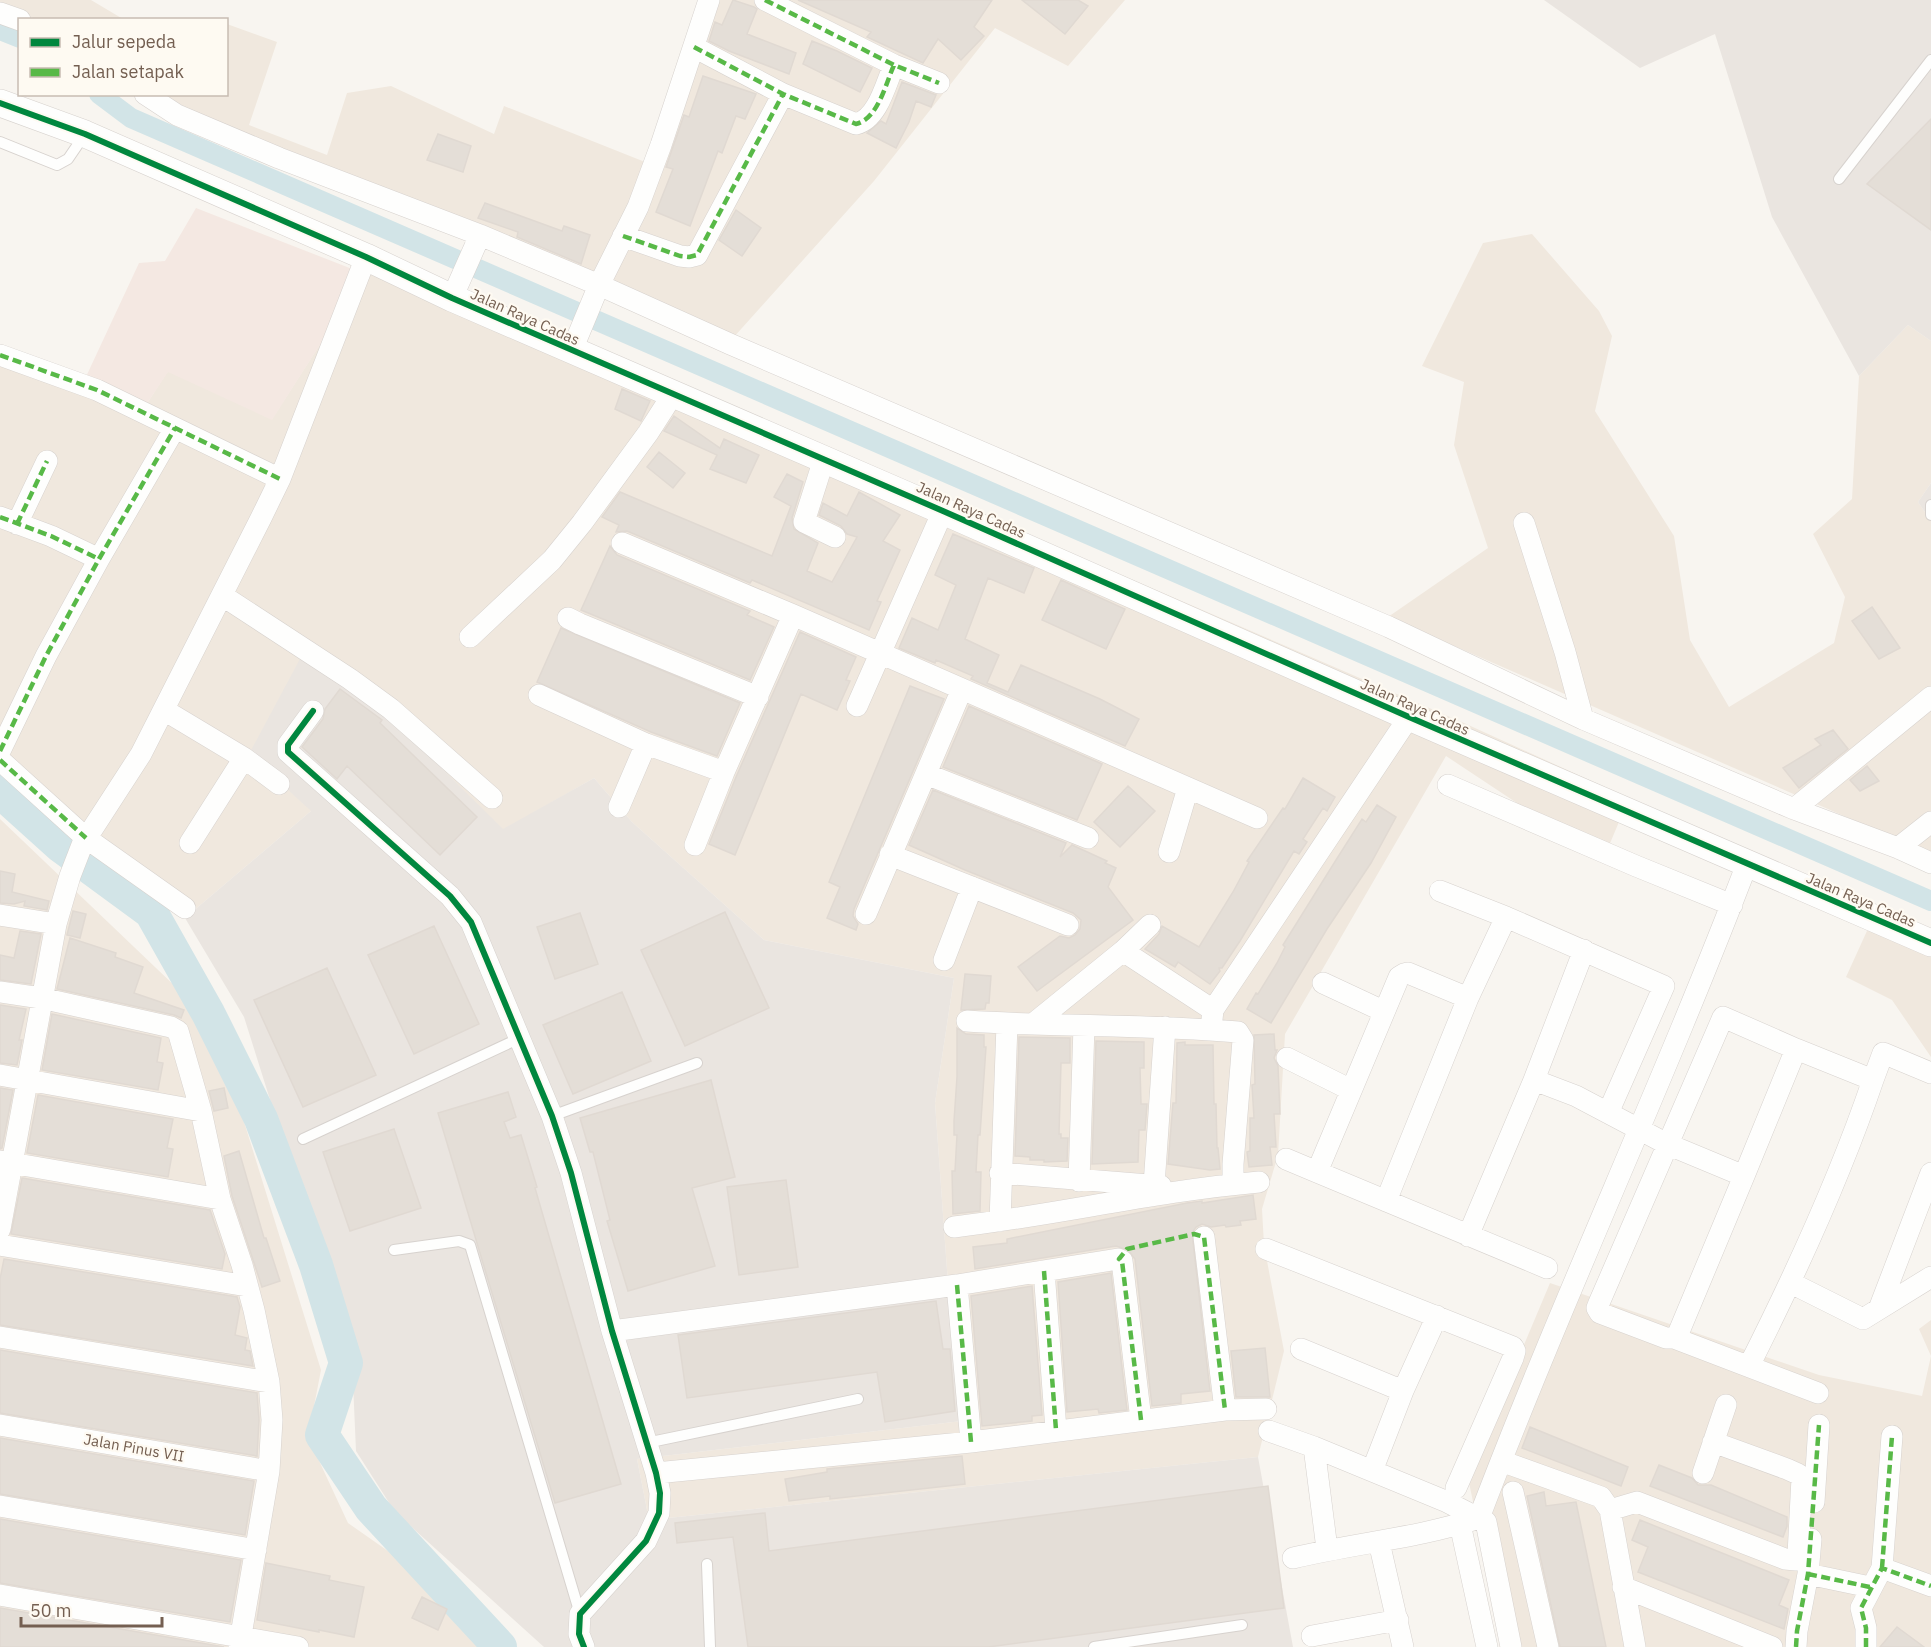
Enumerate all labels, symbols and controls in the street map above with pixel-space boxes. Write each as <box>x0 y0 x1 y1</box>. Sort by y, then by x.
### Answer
legend <box>18 18 228 96</box>
text: Jalur sepeda <box>72 30 176 53</box>
text: Jalan setapak <box>72 60 184 83</box>
street label: Jalan Raya Cadas <box>468 284 583 349</box>
street label: Jalan Raya Cadas <box>914 477 1029 542</box>
street label: Jalan Raya Cadas <box>1358 674 1473 739</box>
street label: Jalan Raya Cadas <box>1803 868 1919 931</box>
street label: Jalan Pinus VII <box>82 1429 186 1466</box>
scale bar <box>21 1590 162 1628</box>
text: 50 m <box>30 1599 72 1622</box>

